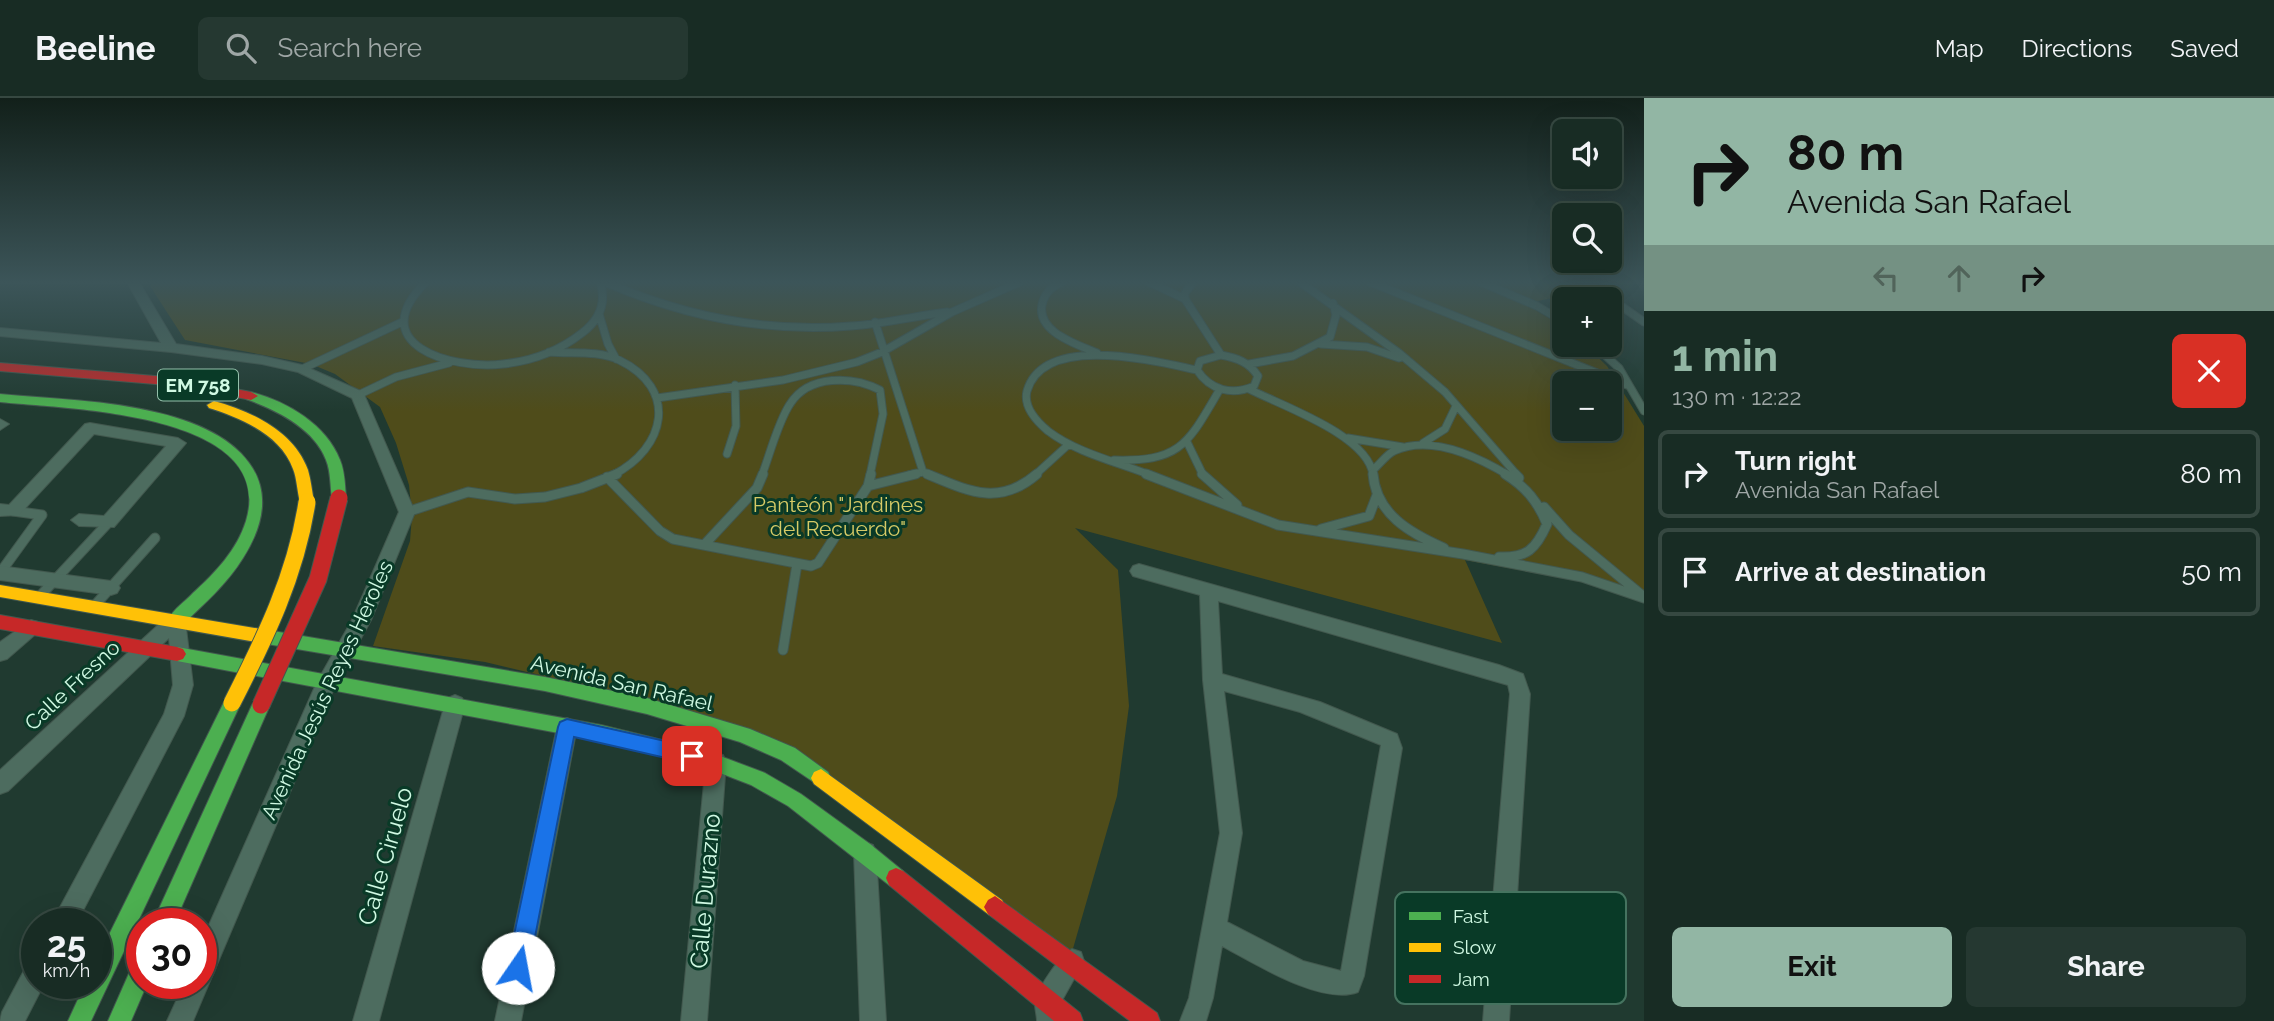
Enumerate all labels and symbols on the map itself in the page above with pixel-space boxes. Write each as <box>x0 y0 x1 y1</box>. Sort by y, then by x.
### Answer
road number: EM 758 <box>158 370 238 400</box>
park label: Panteón "Jardines del Recuerdo" <box>753 492 923 541</box>
street label: Avenida Jesús Reyes Heroles <box>256 557 398 823</box>
street label: Calle Fresno <box>19 635 125 735</box>
street label: Avenida San Rafael <box>528 650 716 716</box>
pin <box>662 726 722 786</box>
street label: Calle Ciruelo <box>351 784 419 928</box>
street label: Calle Durazno <box>684 812 726 970</box>
legend <box>1395 892 1626 1004</box>
text: Fast <box>1453 905 1489 927</box>
speed limit sign: 30 <box>126 908 217 999</box>
position arrow <box>481 931 555 1005</box>
text: Slow <box>1453 936 1497 958</box>
text: Jam <box>1453 968 1490 990</box>

